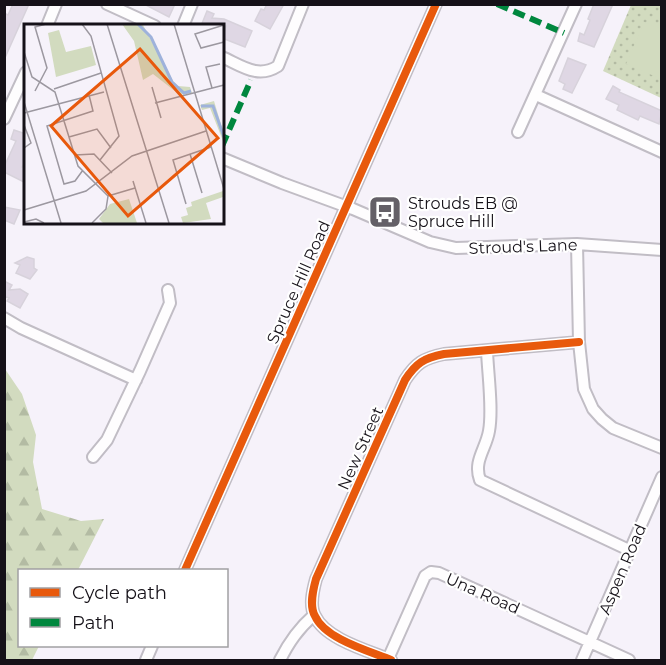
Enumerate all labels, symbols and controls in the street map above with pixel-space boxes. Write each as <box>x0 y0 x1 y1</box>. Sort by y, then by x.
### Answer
inset map <box>24 24 224 224</box>
bus stop icon: Strouds EB @ Spruce Hill <box>367 194 403 230</box>
place label: Strouds EB @ Spruce Hill <box>408 194 518 231</box>
street label: Spruce Hill Road <box>263 218 334 347</box>
street label: Stroud's Lane <box>468 235 578 258</box>
street label: New Street <box>334 403 387 493</box>
street label: Aspen Road <box>595 521 650 617</box>
legend <box>18 569 228 647</box>
street label: Una Road <box>443 569 523 618</box>
text: Cycle path <box>72 582 167 604</box>
text: Path <box>72 612 115 634</box>

